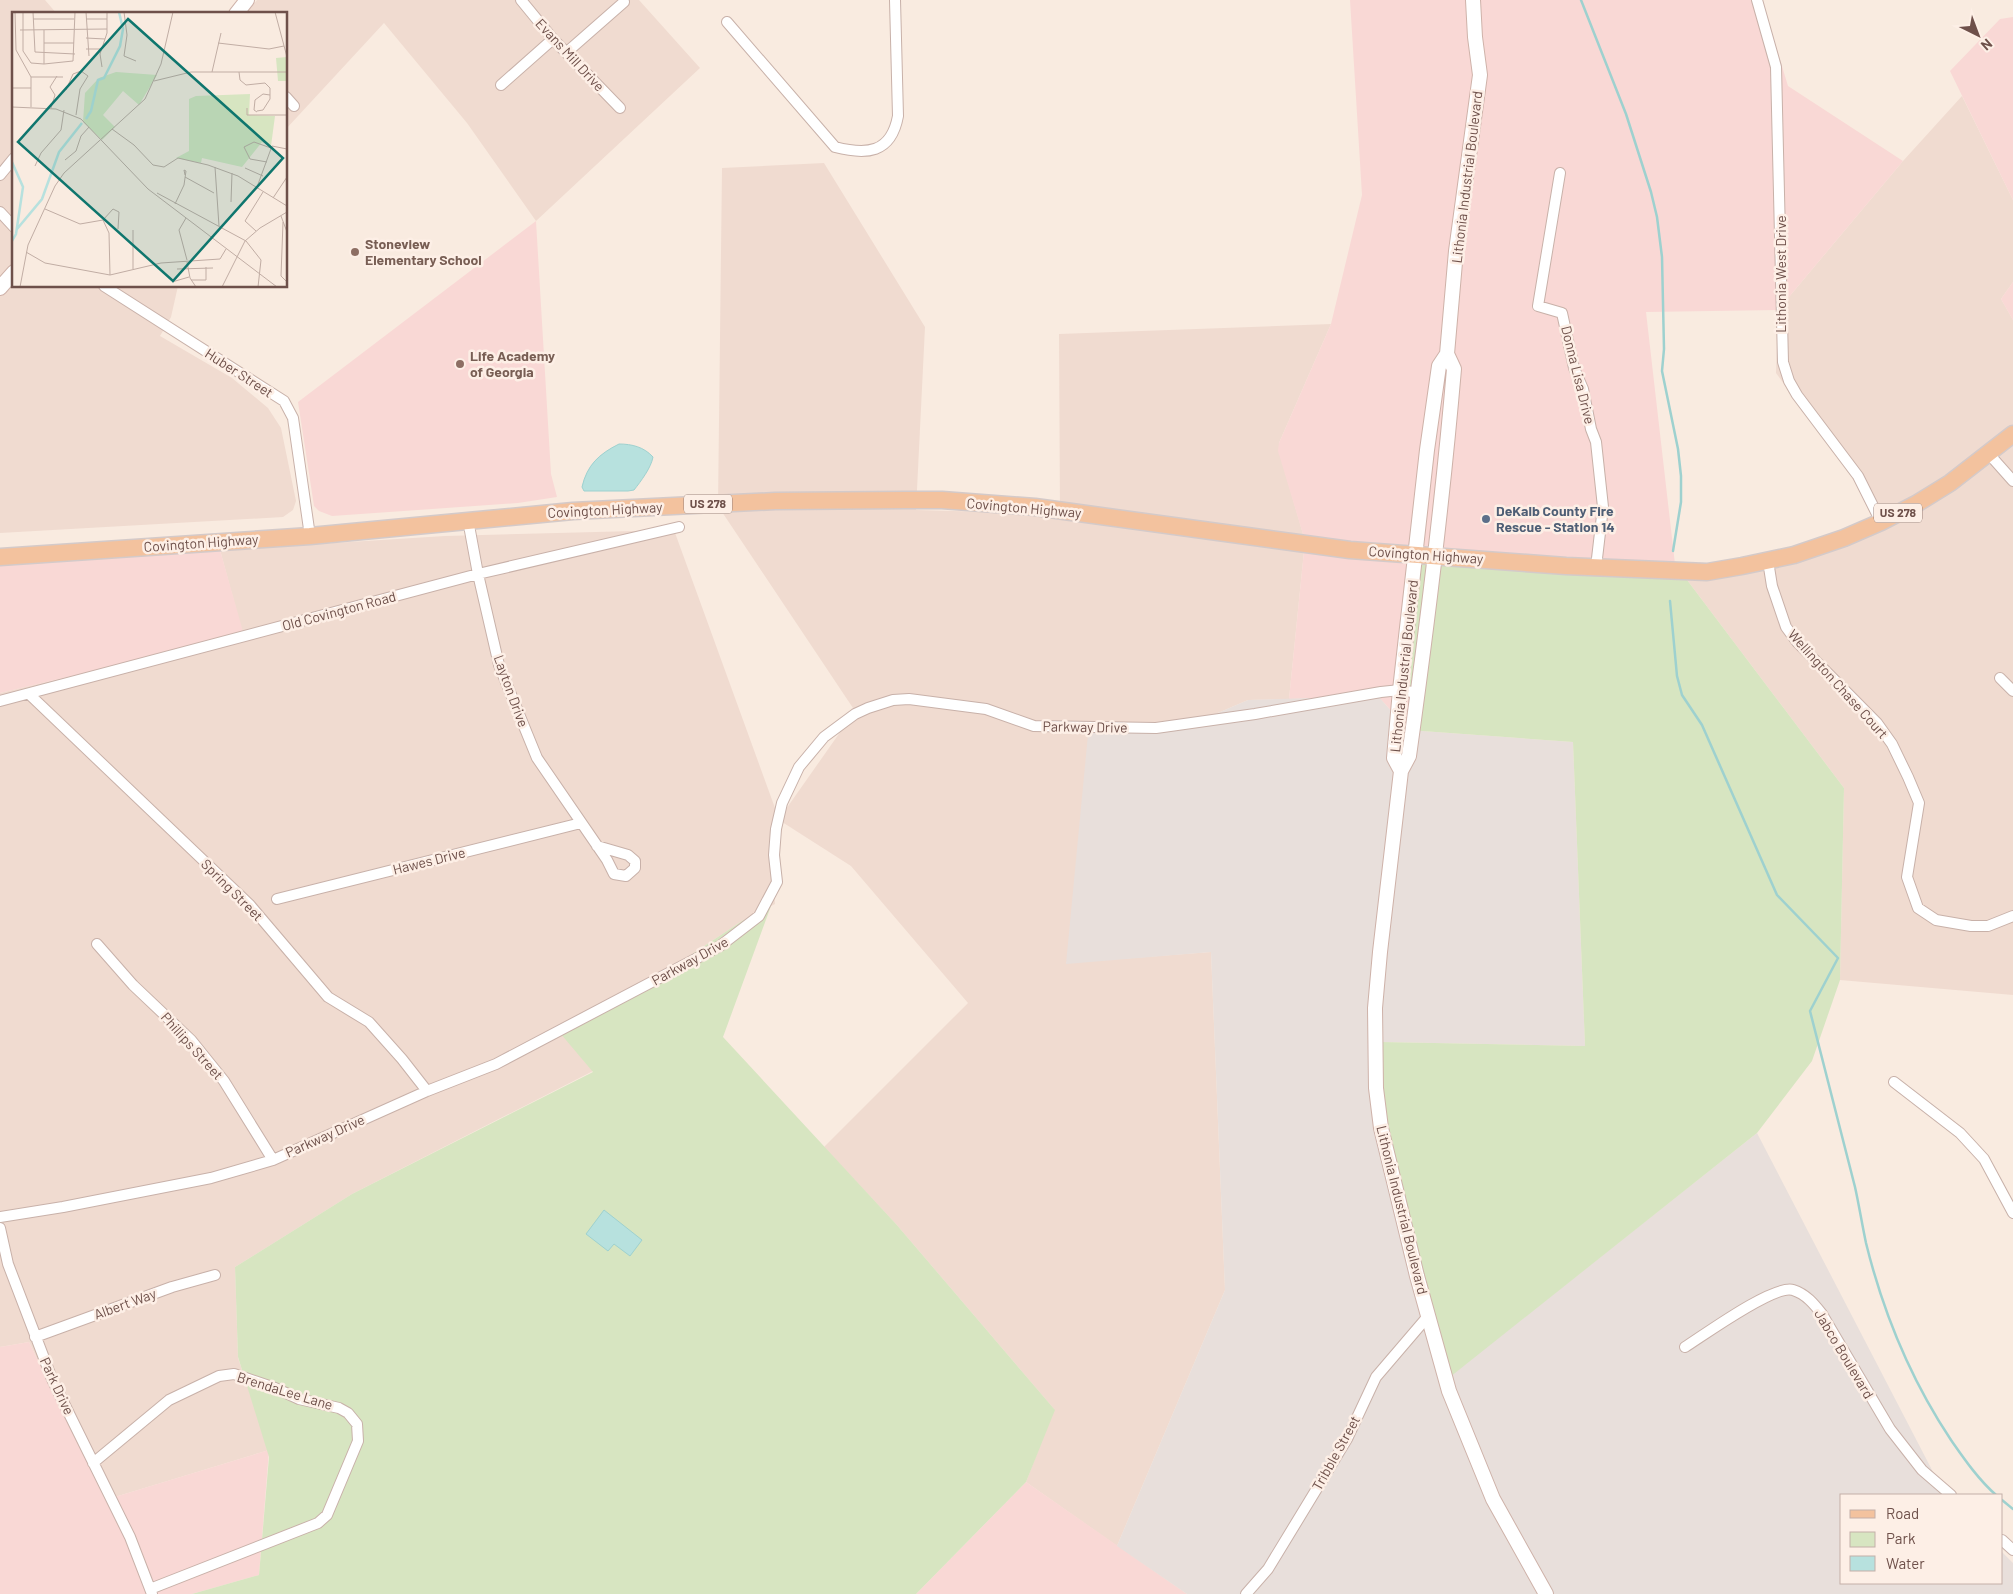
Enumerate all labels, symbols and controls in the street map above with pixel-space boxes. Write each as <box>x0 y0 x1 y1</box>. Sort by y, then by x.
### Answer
north arrow <box>1953 10 2003 60</box>
inset map <box>12 12 288 288</box>
street label: Evans Mill Drive <box>532 15 608 95</box>
text: N <box>1978 36 1996 54</box>
street label: Lithonia Industrial Boulevard <box>1448 90 1486 264</box>
street label: Lithonia West Drive <box>1772 215 1789 333</box>
place label: Stoneview Elementary School <box>365 235 482 268</box>
marker: Stoneview Elementary School <box>349 246 361 258</box>
street label: Donna Lisa Drive <box>1558 324 1599 426</box>
street label: Huber Street <box>202 344 277 401</box>
place label: Life Academy of Georgia <box>470 347 555 380</box>
marker: Life Academy of Georgia <box>454 358 466 370</box>
road number: US 278 <box>684 494 732 514</box>
street label: Covington Highway <box>966 494 1083 521</box>
street label: Covington Highway <box>547 498 663 521</box>
place label: DeKalb County Fire Rescue - Station 14 <box>1496 502 1615 535</box>
road number: US 278 <box>1874 503 1922 522</box>
marker: DeKalb County Fire Rescue - Station 14 <box>1480 513 1492 525</box>
street label: Covington Highway <box>143 530 259 555</box>
street label: Covington Highway <box>1368 542 1485 567</box>
street label: Lithonia Industrial Boulevard <box>1386 579 1421 753</box>
street label: Old Covington Road <box>280 587 398 634</box>
street label: Wellington Chase Court <box>1785 626 1892 742</box>
street label: Layton Drive <box>491 652 532 729</box>
street label: Parkway Drive <box>1042 717 1128 736</box>
street label: Hawes Drive <box>391 843 467 878</box>
street label: Spring Street <box>198 855 267 924</box>
street label: Parkway Drive <box>648 933 731 989</box>
street label: Phillips Street <box>158 1008 227 1083</box>
street label: Parkway Drive <box>283 1110 367 1161</box>
street label: Lithonia Industrial Boulevard <box>1373 1124 1432 1296</box>
street label: Albert Way <box>91 1284 159 1323</box>
street label: Jabco Boulevard <box>1811 1306 1878 1401</box>
street label: Park Drive <box>37 1354 78 1417</box>
street label: BrendaLee Lane <box>235 1368 335 1413</box>
street label: Tribble Street <box>1308 1412 1363 1493</box>
legend <box>1840 1494 2003 1584</box>
text: Road <box>1886 1504 1919 1522</box>
text: Park <box>1886 1529 1916 1547</box>
text: Water <box>1886 1554 1925 1572</box>

